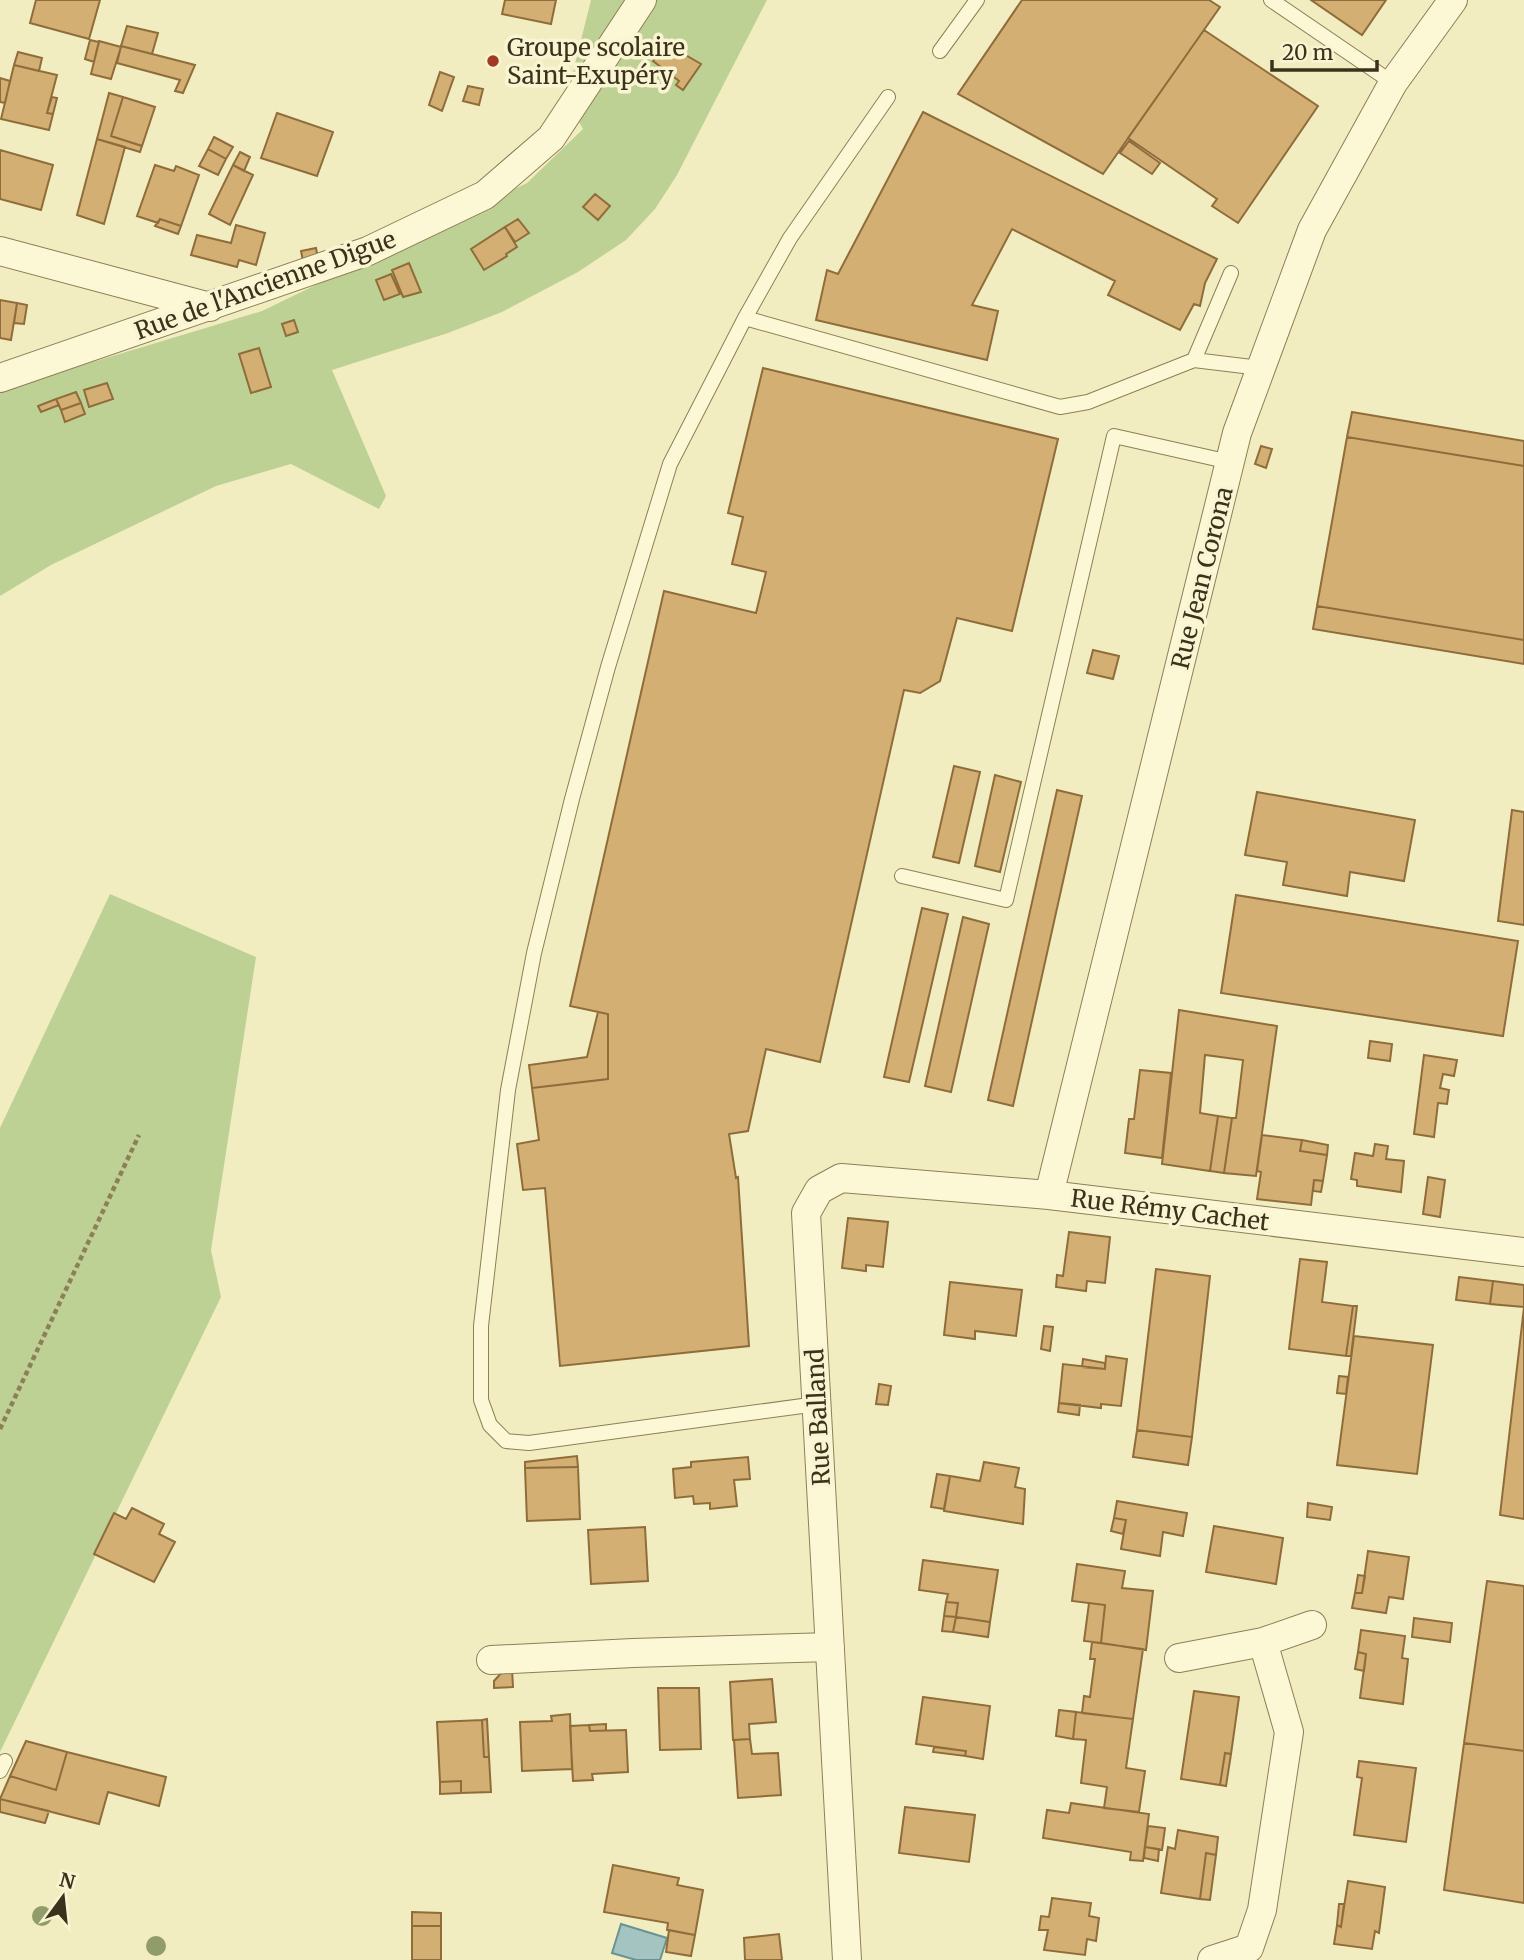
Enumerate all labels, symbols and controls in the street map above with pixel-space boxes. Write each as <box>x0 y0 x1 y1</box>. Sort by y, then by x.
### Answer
scale bar <box>1272 28 1377 72</box>
place label: Groupe scolaire Saint-Exupéry <box>507 32 685 91</box>
text: 20 m <box>1282 39 1334 66</box>
marker: Groupe scolaire Saint-Exupéry <box>485 53 501 69</box>
street label: Rue de l'Ancienne Digue <box>130 223 400 347</box>
street label: Rue Jean Corona <box>1164 483 1240 672</box>
street label: Rue Rémy Cachet <box>1069 1182 1272 1238</box>
street label: Rue Balland <box>799 1348 837 1486</box>
north arrow <box>28 1862 98 1932</box>
text: N <box>57 1867 78 1894</box>

